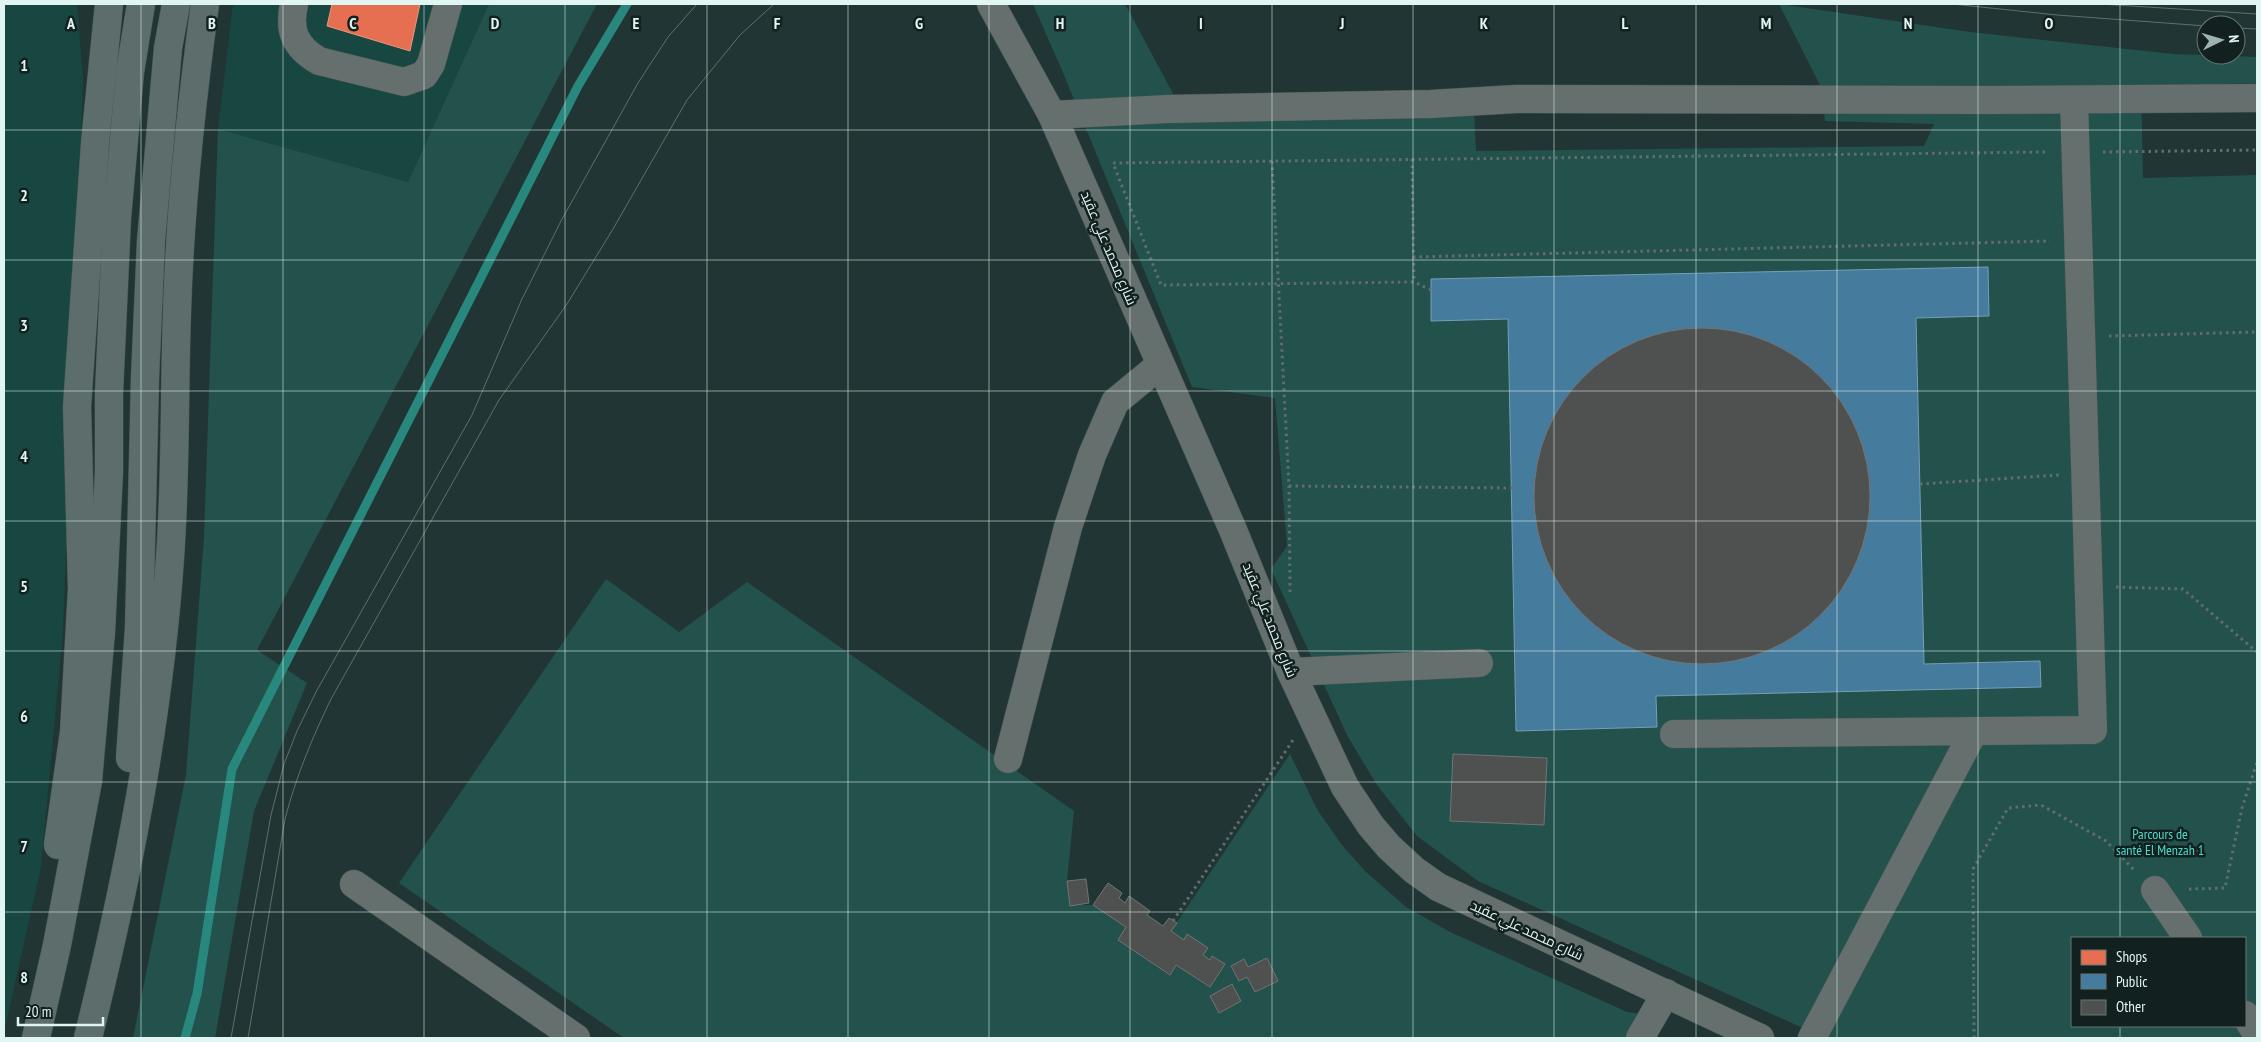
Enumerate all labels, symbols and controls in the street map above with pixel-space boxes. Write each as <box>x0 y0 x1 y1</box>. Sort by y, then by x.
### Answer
text: A <box>66 13 76 33</box>
text: B <box>208 13 216 33</box>
text: C <box>349 13 357 33</box>
text: D <box>491 13 500 33</box>
text: E <box>633 13 640 33</box>
text: F <box>774 13 781 33</box>
text: G <box>915 13 923 33</box>
text: H <box>1056 13 1064 33</box>
text: I <box>1199 13 1203 33</box>
text: J <box>1339 13 1344 33</box>
text: K <box>1480 13 1489 33</box>
text: L <box>1622 13 1629 33</box>
text: M <box>1761 13 1771 33</box>
text: N <box>1904 13 1912 33</box>
text: O <box>2045 13 2054 33</box>
north arrow <box>2196 15 2246 65</box>
text: N <box>2225 34 2243 43</box>
text: 1 <box>20 55 28 75</box>
text: 2 <box>20 185 28 205</box>
street label: شارع محمد علي عقيد <box>1074 188 1141 309</box>
text: 3 <box>20 315 28 335</box>
text: 4 <box>20 446 28 466</box>
street label: شارع محمد علي عقيد <box>1236 560 1301 681</box>
text: 5 <box>20 576 28 596</box>
text: 6 <box>20 706 28 726</box>
park label: Parcours de santé El Menzah 1 <box>2116 825 2204 859</box>
text: 7 <box>20 836 28 856</box>
street label: شارع محمد علي عقيد <box>1467 896 1586 967</box>
legend <box>2071 937 2246 1027</box>
text: Shops <box>2116 947 2147 966</box>
text: 8 <box>20 967 28 987</box>
text: Public <box>2116 972 2148 991</box>
scale bar <box>18 994 102 1026</box>
text: Other <box>2116 997 2146 1016</box>
text: 20 m <box>25 1002 51 1021</box>

